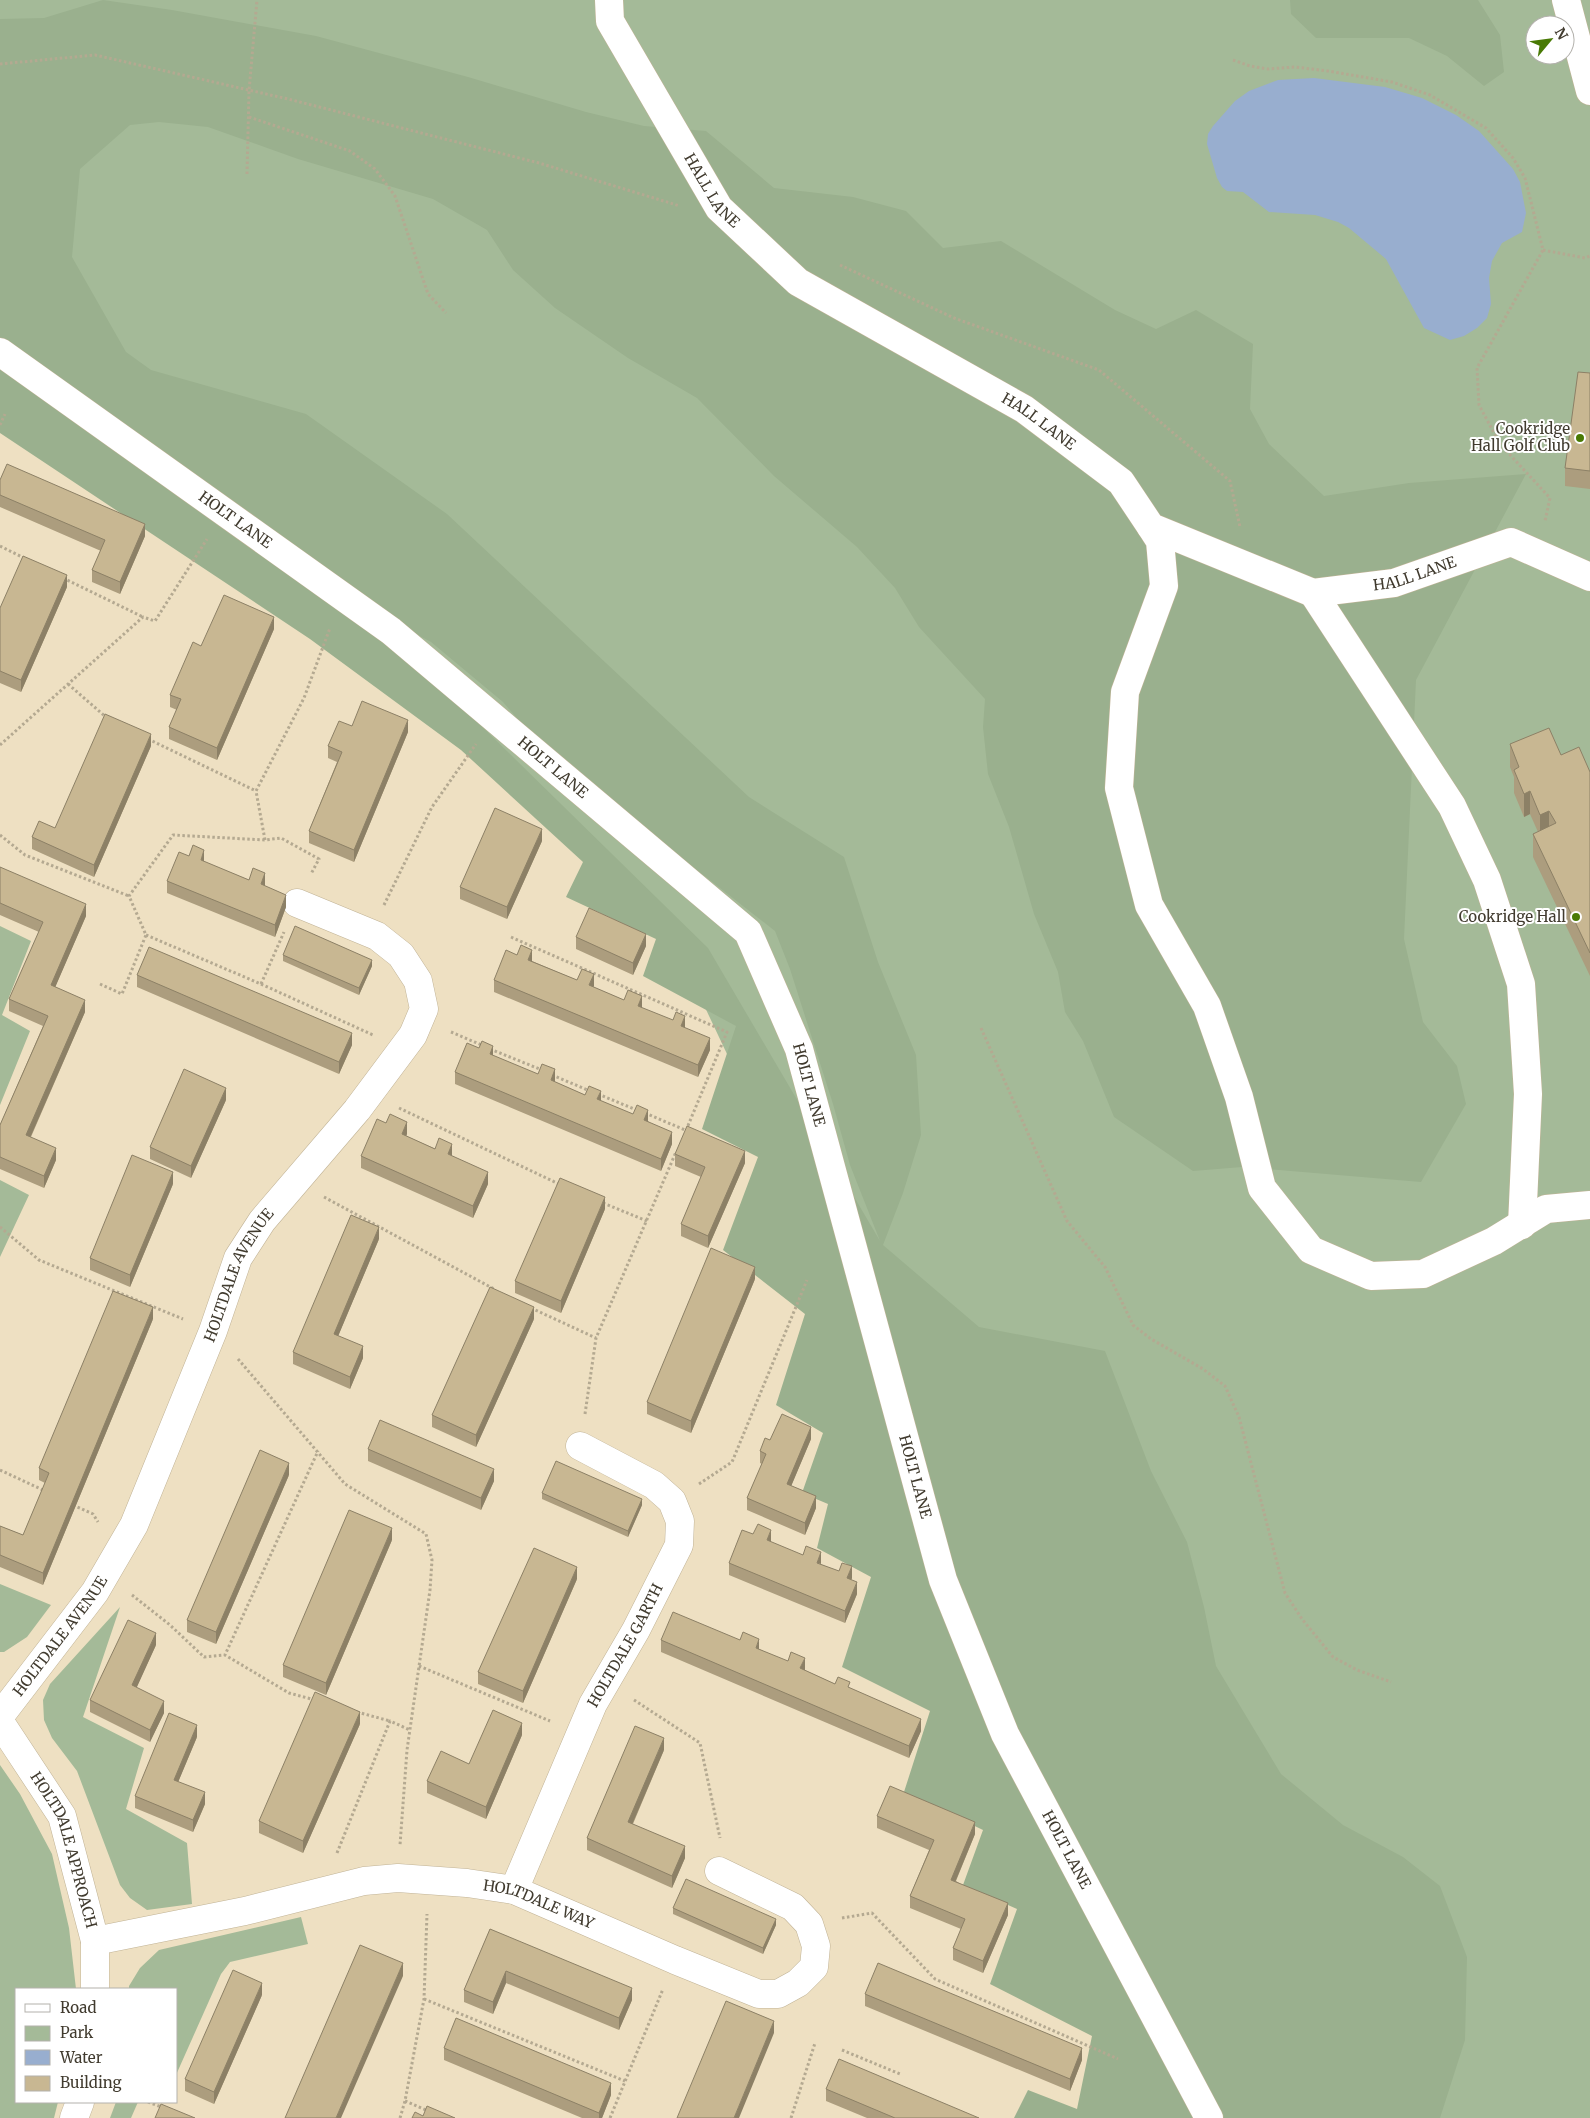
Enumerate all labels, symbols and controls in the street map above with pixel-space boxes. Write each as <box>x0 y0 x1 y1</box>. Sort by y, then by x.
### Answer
north arrow <box>1525 15 1575 65</box>
text: N <box>1551 24 1572 43</box>
street label: HALL LANE <box>680 150 744 232</box>
street label: HALL LANE <box>999 388 1080 454</box>
place label: Cookridge Hall Golf Club <box>1471 419 1570 455</box>
marker: Cookridge Hall Golf Club <box>1574 432 1586 444</box>
street label: HOLT LANE <box>195 487 276 552</box>
street label: HALL LANE <box>1372 552 1459 595</box>
street label: HOLT LANE <box>514 732 592 802</box>
place label: Cookridge Hall <box>1459 907 1566 926</box>
marker: Cookridge Hall <box>1570 911 1582 923</box>
street label: HOLT LANE <box>789 1041 830 1129</box>
street label: HOLTDALE AVENUE <box>200 1204 278 1345</box>
street label: HOLT LANE <box>895 1433 936 1521</box>
street label: HOLTDALE AVENUE <box>8 1572 111 1700</box>
street label: HOLTDALE GARTH <box>583 1580 667 1711</box>
street label: HOLTDALE APPROACH <box>26 1768 101 1930</box>
street label: HOLT LANE <box>1038 1807 1096 1892</box>
street label: HOLTDALE WAY <box>482 1876 597 1933</box>
legend <box>15 1988 178 2103</box>
text: Road <box>60 1998 96 2017</box>
text: Park <box>60 2023 94 2042</box>
text: Water <box>59 2048 103 2067</box>
text: Building <box>60 2073 122 2092</box>

